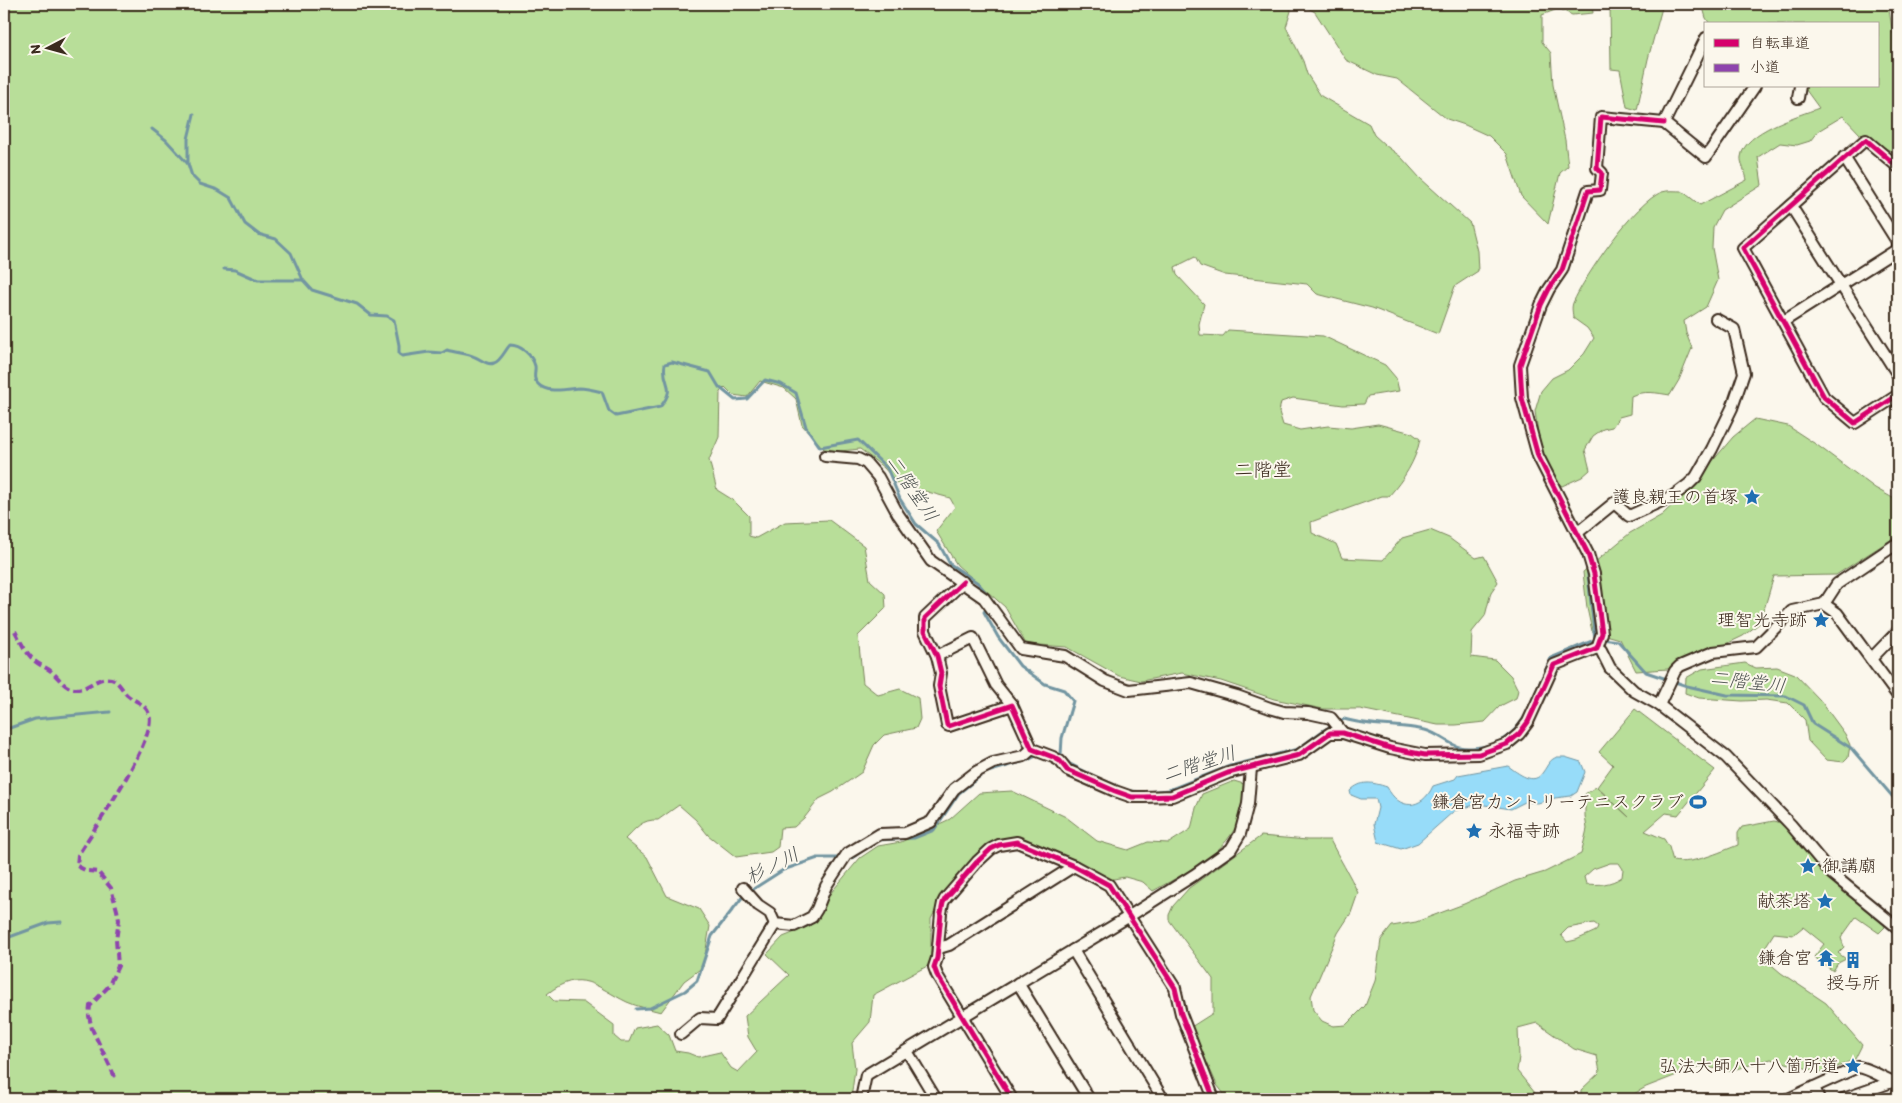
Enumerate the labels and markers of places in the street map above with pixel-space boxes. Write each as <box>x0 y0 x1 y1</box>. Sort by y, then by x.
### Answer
place label: 護良親王の首塚 <box>1612 486 1738 508</box>
place icon: 護良親王の首塚 <box>1742 487 1762 507</box>
place label: 理智光寺跡 <box>1717 609 1807 631</box>
place icon: 理智光寺跡 <box>1811 610 1831 630</box>
place label: 鎌倉宮カントリーテニスクラブ <box>1432 791 1684 813</box>
sports icon: 鎌倉宮カントリーテニスクラブ <box>1688 792 1708 812</box>
place label: 永福寺跡 <box>1488 820 1560 842</box>
place icon: 永福寺跡 <box>1464 821 1484 841</box>
place label: 御講廟 <box>1822 855 1876 877</box>
place icon: 御講廟 <box>1798 856 1818 876</box>
place label: 献茶塔 <box>1757 890 1811 912</box>
place icon: 献茶塔 <box>1815 891 1835 911</box>
place label: 鎌倉宮 <box>1758 947 1812 969</box>
temple icon: 鎌倉宮 <box>1816 948 1836 968</box>
building icon: 授与所 <box>1843 950 1863 970</box>
place label: 授与所 <box>1826 972 1880 994</box>
place label: 弘法大師八十八箇所道 <box>1659 1055 1839 1077</box>
place icon: 弘法大師八十八箇所道 <box>1843 1056 1863 1076</box>

